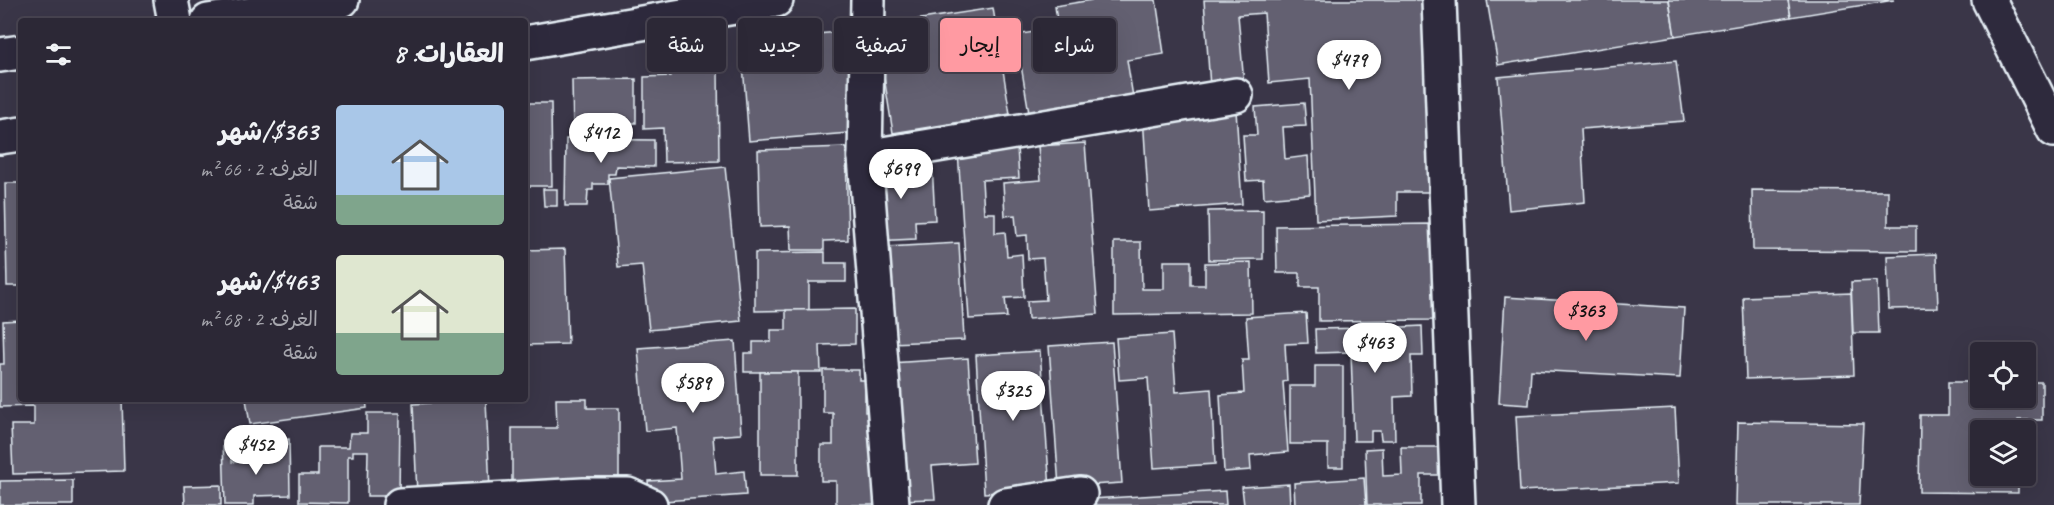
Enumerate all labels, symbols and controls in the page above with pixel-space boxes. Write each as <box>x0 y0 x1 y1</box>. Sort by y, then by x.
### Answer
chip: شقة <box>647 18 726 72</box>
chip: جديد <box>738 18 822 72</box>
chip: تصفية <box>834 18 928 72</box>
chip: إيجار <box>940 18 1021 72</box>
chip: شراء <box>1033 18 1116 72</box>
text: العقارات: 8 <box>394 37 504 70</box>
icon: filters <box>42 38 75 71</box>
pin: $479 <box>1313 40 1385 91</box>
text: $479 <box>1331 47 1367 72</box>
pin: $412 <box>565 113 637 164</box>
text: $363/شهر <box>219 115 318 148</box>
text: $412 <box>583 120 619 145</box>
icon: home <box>384 129 456 201</box>
pin: $699 <box>865 149 937 200</box>
text: $699 <box>883 156 919 181</box>
text: الغرف: 2 · 66 m² <box>200 157 318 182</box>
text: شقة <box>283 190 318 215</box>
text: $463/شهر <box>219 265 318 298</box>
icon: home <box>384 279 456 351</box>
pin: $363 <box>1550 291 1622 342</box>
text: $363 <box>1568 298 1604 323</box>
text: الغرف: 2 · 68 m² <box>200 307 318 332</box>
pin: $463 <box>1339 323 1411 374</box>
text: $463 <box>1357 330 1393 355</box>
text: شقة <box>283 340 318 365</box>
map controls <box>1970 342 2036 486</box>
button: locate <box>1970 342 2036 408</box>
pin: $589 <box>657 363 729 414</box>
text: $589 <box>675 370 711 395</box>
pin: $325 <box>977 371 1049 422</box>
text: $325 <box>995 378 1031 403</box>
button: layers <box>1970 420 2036 486</box>
pin: $452 <box>220 425 292 476</box>
text: $452 <box>238 432 274 457</box>

